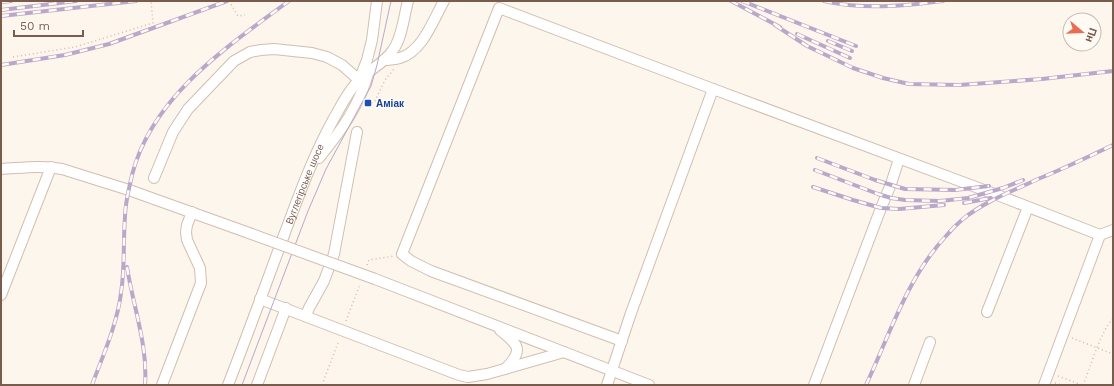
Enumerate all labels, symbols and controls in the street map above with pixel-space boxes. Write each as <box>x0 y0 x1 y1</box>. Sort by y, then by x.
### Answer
scale bar <box>14 12 83 38</box>
north arrow <box>1062 12 1102 52</box>
text: 50 m <box>20 19 50 33</box>
text: Пн <box>1082 26 1099 44</box>
marker: Аміак <box>363 98 373 108</box>
place label: Аміак <box>376 98 405 109</box>
street label: Вуглегірське шосе <box>283 142 326 226</box>

